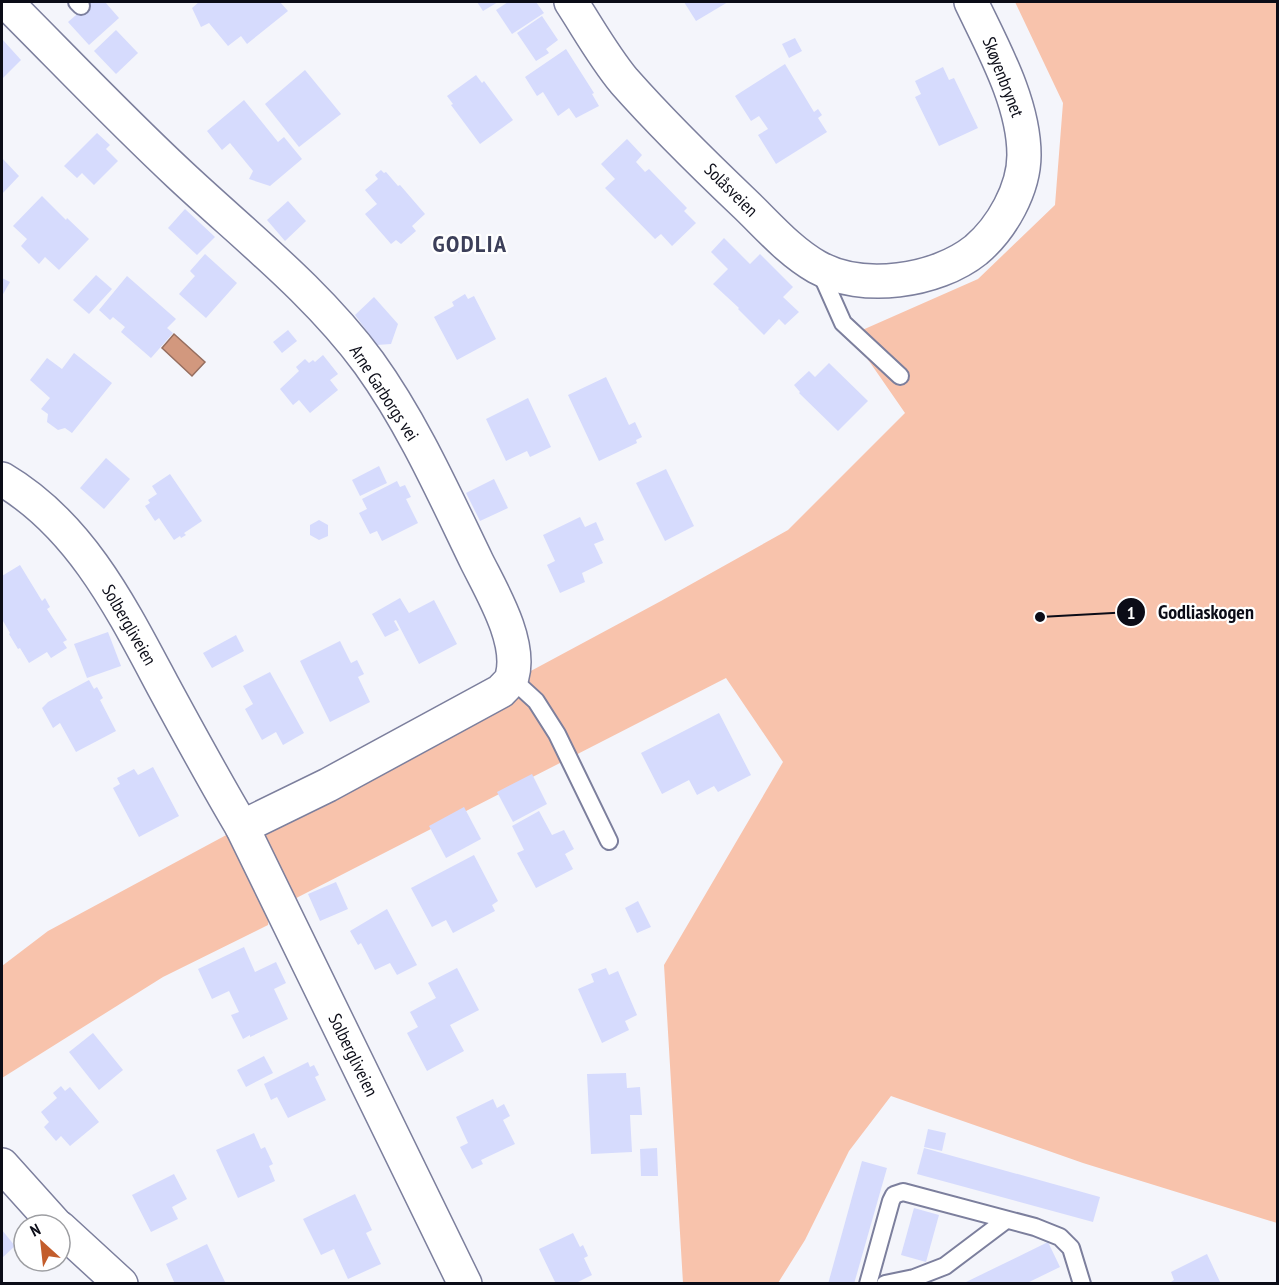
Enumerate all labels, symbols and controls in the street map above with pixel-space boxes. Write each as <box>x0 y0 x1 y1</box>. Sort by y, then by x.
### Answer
street label: Skøyenbrynet <box>978 33 1029 120</box>
street label: Solåsveien <box>700 158 763 221</box>
district label: GODLIA <box>432 228 508 259</box>
street label: Arne Garborgs vei <box>345 340 424 445</box>
street label: Solbergliveien <box>97 580 162 669</box>
callout: Godliaskogen <box>1116 593 1266 631</box>
text: Godliaskogen <box>1158 599 1254 625</box>
text: 1 <box>1127 601 1135 624</box>
street label: Solbergliveien <box>324 1010 383 1100</box>
north arrow <box>12 1213 72 1273</box>
text: N <box>27 1219 44 1241</box>

